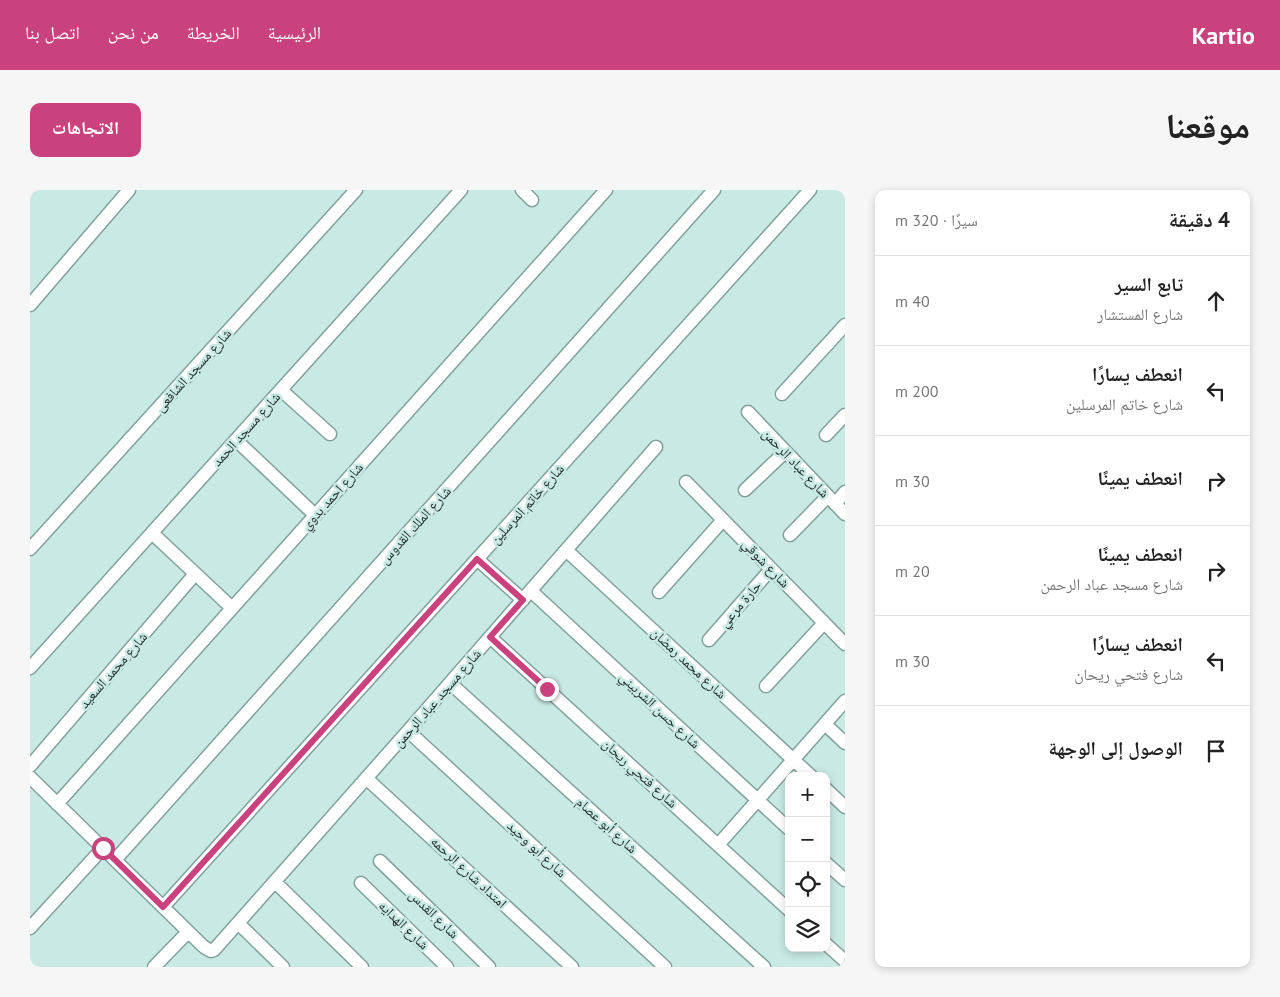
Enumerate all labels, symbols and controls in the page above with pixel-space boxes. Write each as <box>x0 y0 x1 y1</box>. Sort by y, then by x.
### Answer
text: Kartio <box>1192 20 1255 51</box>
text: اتصل بنا <box>25 21 80 44</box>
text: من نحن <box>108 21 159 44</box>
text: الخريطة <box>187 21 240 44</box>
text: الرئيسية <box>268 21 321 44</box>
text: موقعنا <box>1165 102 1250 148</box>
button: الاتجاهات <box>30 103 141 157</box>
text: 4 دقيقة <box>1169 206 1230 233</box>
text: سيرًا · 320 m <box>895 210 978 230</box>
text: تابع السير <box>1115 272 1183 296</box>
icon: ahead <box>1202 287 1230 315</box>
text: 40 m <box>895 291 930 311</box>
text: شارع المستشار <box>1097 304 1183 324</box>
street label: شارع مسجد الشافعى <box>151 325 236 416</box>
text: انعطف يسارًا <box>1092 362 1183 386</box>
icon: left <box>1202 377 1230 405</box>
text: 200 m <box>895 381 938 401</box>
street label: شارع مسجد الحمد <box>208 388 285 471</box>
text: شارع خاتم المرسلين <box>1066 394 1183 414</box>
street label: شارع عباد الرحمن <box>758 425 834 502</box>
street label: شارع احمد بدوي <box>297 459 369 535</box>
street label: شارع خاتم المرسلين <box>486 460 569 549</box>
text: انعطف يمينًا <box>1098 466 1183 490</box>
icon: right <box>1202 467 1230 495</box>
text: 30 m <box>895 471 930 491</box>
street label: شارع الملك القدوس <box>375 482 456 568</box>
street label: شارع شوقي <box>736 535 794 593</box>
text: انعطف يمينًا <box>1098 542 1183 566</box>
icon: right <box>1202 557 1230 585</box>
text: 20 m <box>895 561 930 581</box>
text: شارع مسجد عباد الرحمن <box>1040 574 1183 594</box>
street label: حارة مرعي <box>715 577 767 633</box>
street label: شارع محمد رمضان <box>647 623 730 703</box>
street label: شارع محمد السعيد <box>75 628 152 713</box>
text: انعطف يسارًا <box>1092 632 1183 656</box>
street label: شارع مسجد عباد الرحمن <box>389 645 485 752</box>
icon: left <box>1202 647 1230 675</box>
text: 30 m <box>895 651 930 671</box>
text: شارع فتحي ريحان <box>1074 664 1183 684</box>
street label: شارع حسن الشربيني <box>614 668 704 754</box>
route end <box>536 678 559 701</box>
street label: شارع فتحي ريحان <box>597 734 681 813</box>
text: الوصول إلى الوجهة <box>1048 736 1183 760</box>
icon: arrive <box>1202 737 1230 765</box>
map controls <box>785 772 830 952</box>
button: + <box>785 772 830 817</box>
street label: شارع أبو عصام <box>572 793 641 858</box>
street label: شارع أبو وحيد <box>503 817 571 882</box>
button: − <box>785 817 830 862</box>
street label: امتداد شارع الرحمه <box>426 832 511 913</box>
route start <box>92 837 115 860</box>
button: locate <box>785 862 830 907</box>
street label: شارع القدس <box>404 886 463 943</box>
street label: شارع الهدايه <box>374 897 433 954</box>
button: layers <box>785 907 830 952</box>

